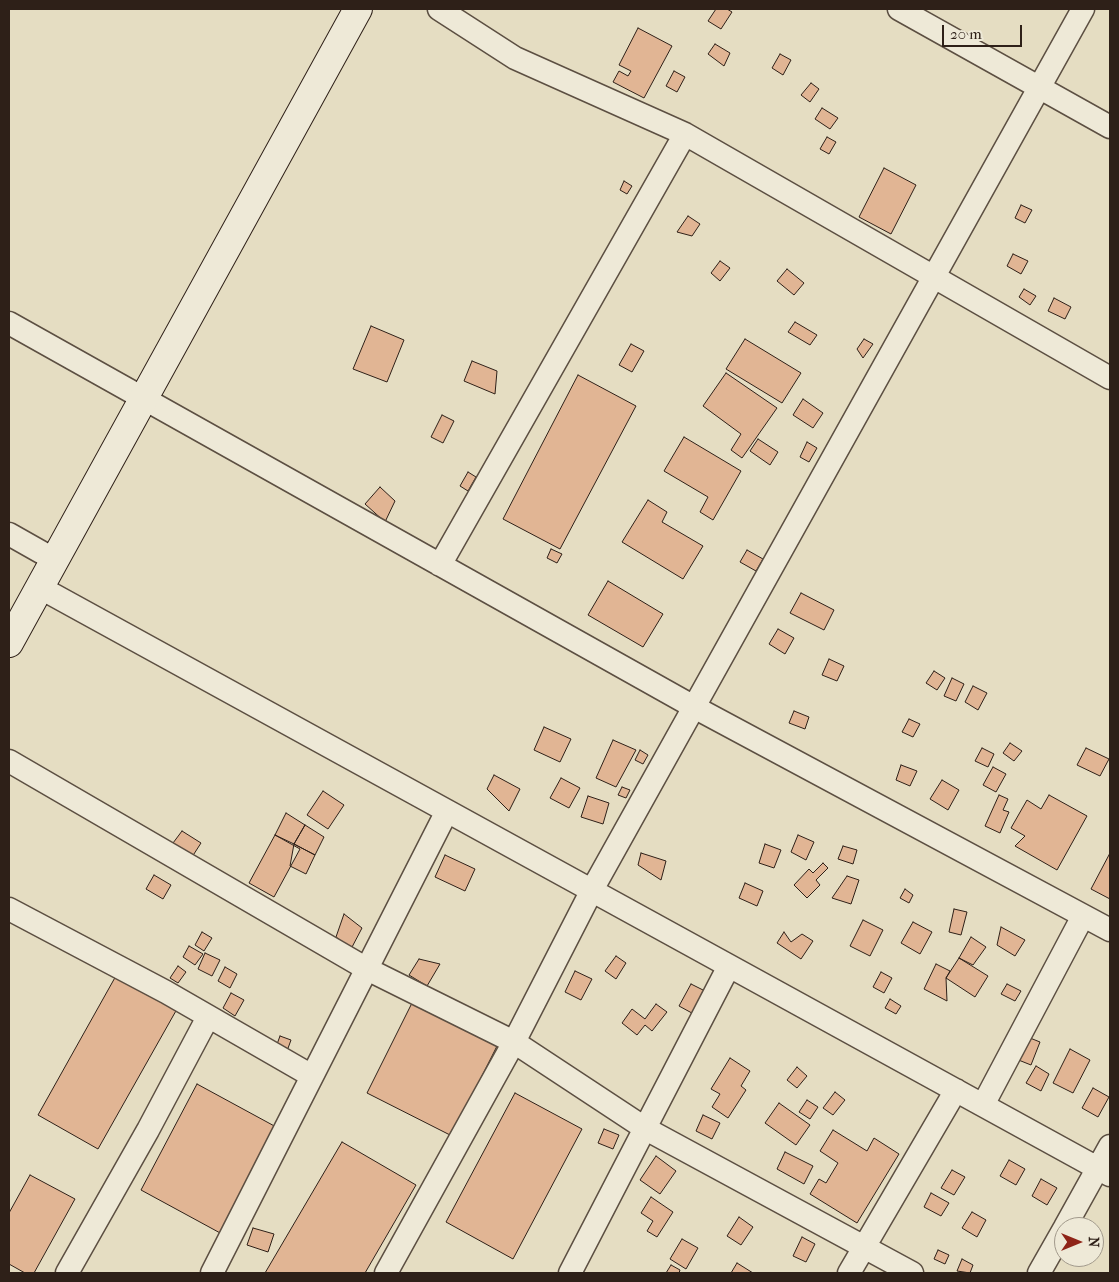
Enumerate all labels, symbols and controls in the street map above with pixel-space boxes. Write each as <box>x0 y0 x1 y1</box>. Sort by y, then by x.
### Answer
scale bar <box>944 15 1024 47</box>
text: 20 m <box>950 25 982 43</box>
north arrow <box>1054 1217 1104 1267</box>
text: N <box>1085 1237 1102 1247</box>

